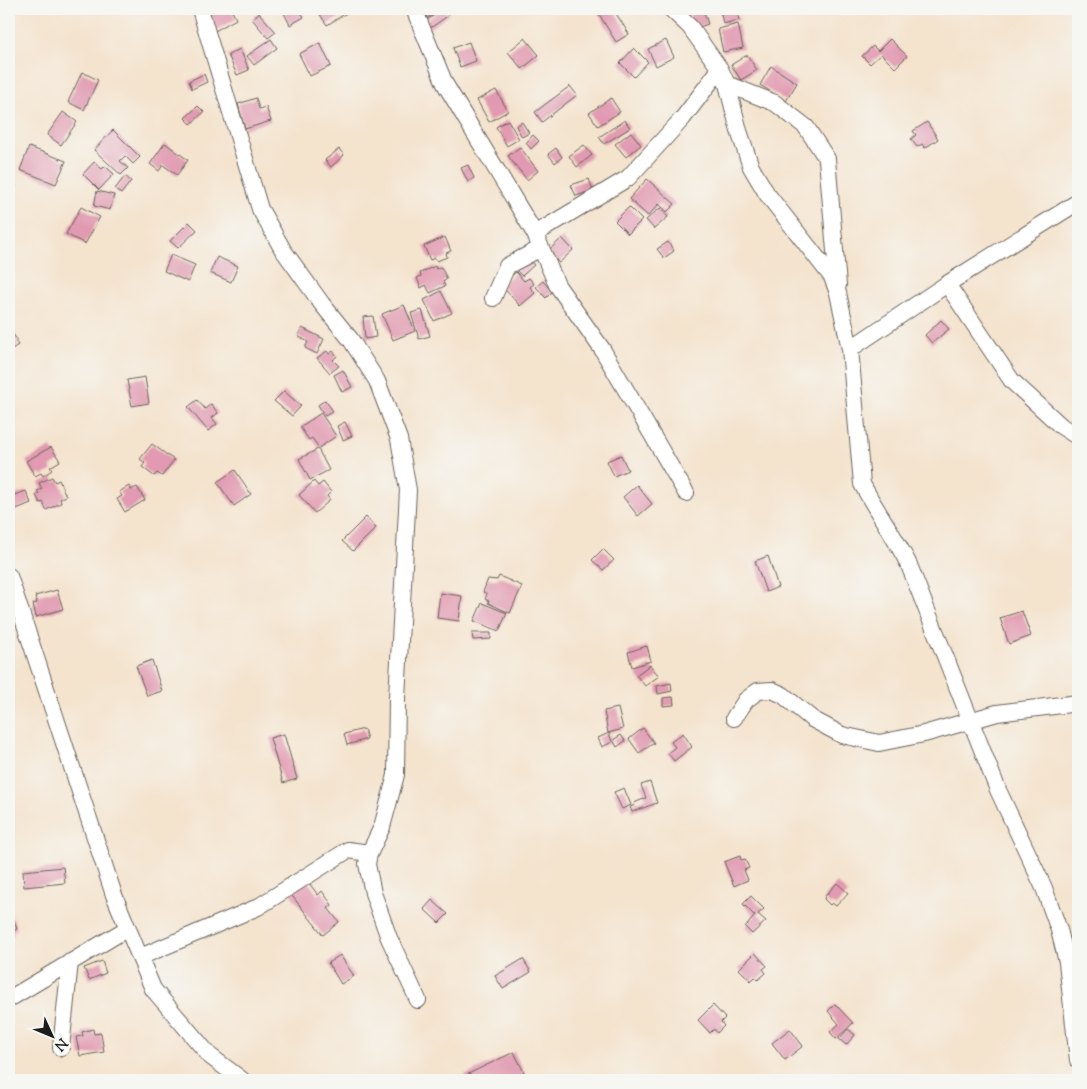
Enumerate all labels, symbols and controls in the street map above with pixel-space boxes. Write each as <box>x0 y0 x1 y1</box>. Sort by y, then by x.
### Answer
north arrow <box>28 1012 78 1062</box>
text: N <box>49 1033 71 1055</box>

